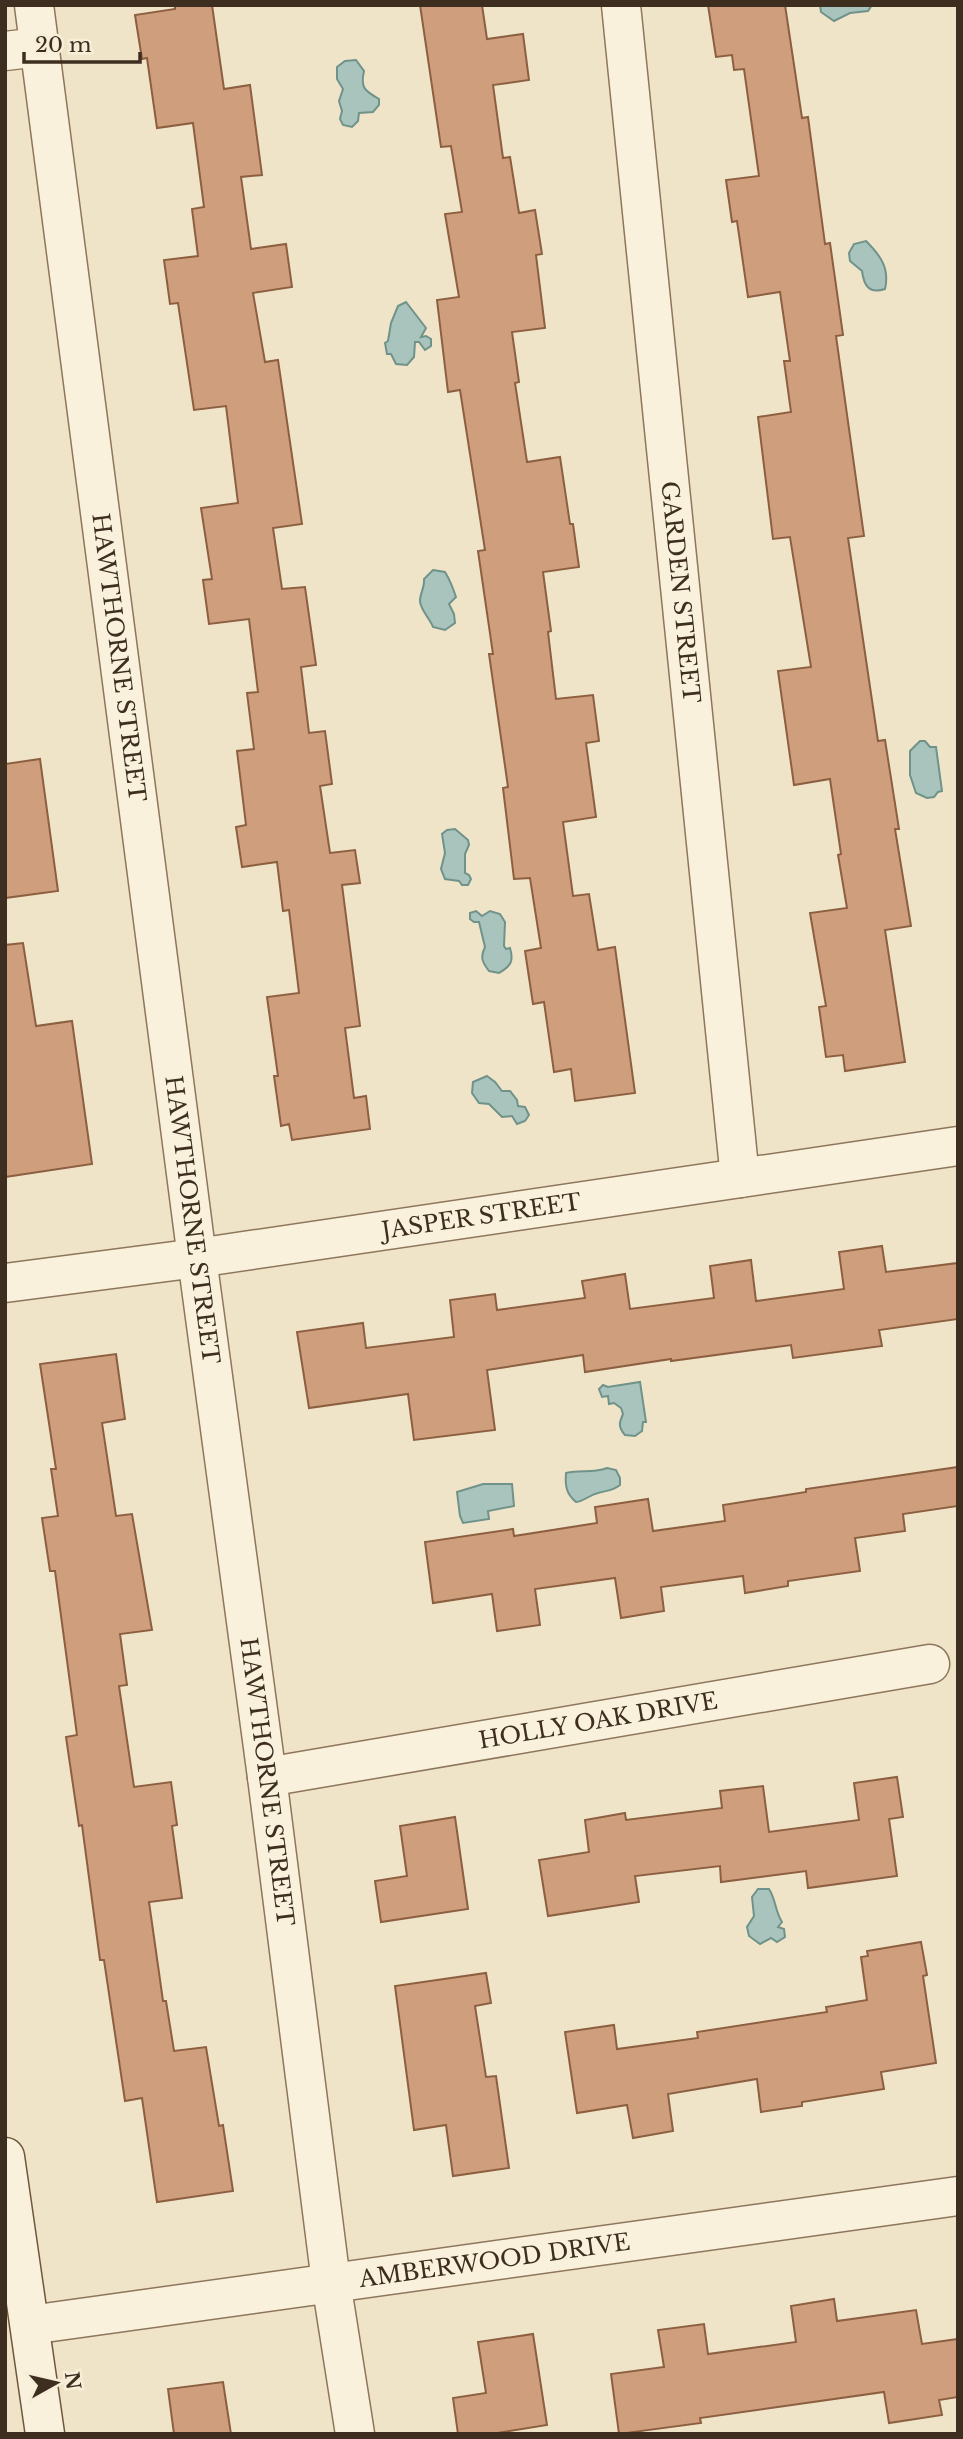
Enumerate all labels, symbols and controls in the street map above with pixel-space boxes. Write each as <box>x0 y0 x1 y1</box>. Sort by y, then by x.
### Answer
scale bar <box>24 21 140 65</box>
text: 20 m <box>35 32 92 58</box>
street label: GARDEN STREET <box>655 480 706 705</box>
street label: HAWTHORNE STREET <box>86 512 152 804</box>
street label: HAWTHORNE STREET <box>159 1074 225 1366</box>
street label: JASPER STREET <box>377 1188 583 1245</box>
street label: HAWTHORNE STREET <box>234 1636 300 1928</box>
street label: HOLLY OAK DRIVE <box>477 1686 720 1755</box>
street label: AMBERWOOD DRIVE <box>356 2228 632 2293</box>
north arrow <box>21 2348 91 2418</box>
text: N <box>60 2370 85 2391</box>

